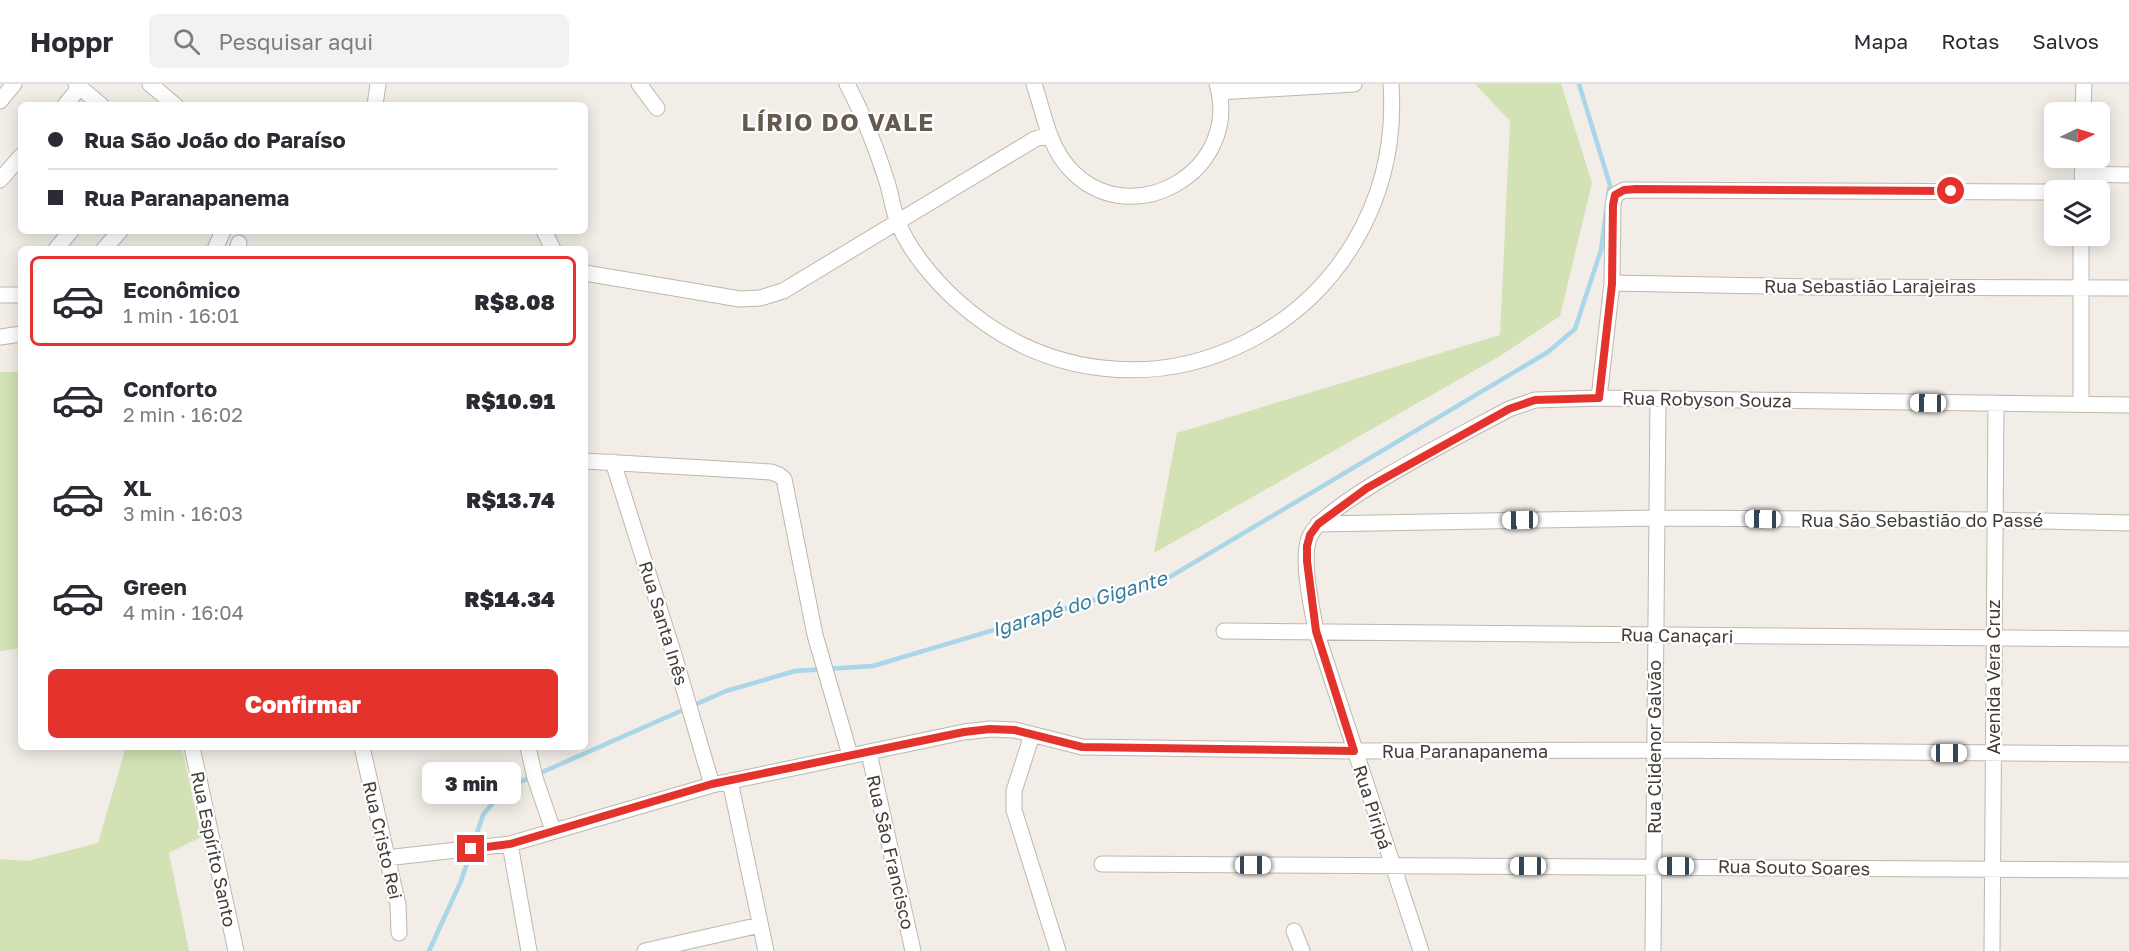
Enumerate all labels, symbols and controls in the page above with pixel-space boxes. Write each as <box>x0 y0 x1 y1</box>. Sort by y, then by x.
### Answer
search box <box>149 14 569 68</box>
text: Hoppr <box>30 25 113 58</box>
icon: search <box>170 25 203 58</box>
text: Pesquisar aqui <box>218 28 373 55</box>
text: Mapa <box>1854 28 1908 54</box>
text: Rotas <box>1941 28 1999 54</box>
text: Salvos <box>2032 28 2099 54</box>
north arrow <box>2044 102 2110 168</box>
map controls <box>2044 102 2110 246</box>
district label: LÍRIO DO VALE <box>741 107 935 136</box>
text: Rua São João do Paraíso <box>84 126 346 153</box>
route start <box>1937 177 1964 204</box>
button: layers <box>2044 180 2110 246</box>
text: Rua Paranapanema <box>84 184 289 211</box>
icon: car <box>51 274 105 328</box>
street label: Rua Sebastião Larajeiras <box>1764 275 1976 297</box>
text: Econômico <box>123 276 240 303</box>
text: R$8.08 <box>474 288 555 315</box>
text: 1 min · 16:01 <box>123 303 239 327</box>
icon: car <box>51 373 105 427</box>
text: Conforto <box>123 375 217 402</box>
text: R$10.91 <box>466 387 555 414</box>
street label: Rua Robyson Souza <box>1622 387 1792 411</box>
car <box>1910 394 1946 412</box>
text: 2 min · 16:02 <box>123 402 243 426</box>
icon: car <box>51 472 105 526</box>
text: XL <box>123 474 151 501</box>
text: R$13.74 <box>466 486 555 513</box>
text: 3 min · 16:03 <box>123 501 243 525</box>
street label: Rua São Sebastião do Passé <box>1801 509 2043 531</box>
car <box>1745 510 1781 528</box>
car <box>1502 511 1538 529</box>
street label: Rua Santa Inês <box>635 558 693 688</box>
water label: Igarapé do Gigante <box>989 565 1171 642</box>
icon: car <box>51 571 105 625</box>
text: Green <box>123 573 187 600</box>
text: R$14.34 <box>464 585 555 612</box>
street label: Avenida Vera Cruz <box>1982 599 2004 755</box>
text: 4 min · 16:04 <box>123 600 244 624</box>
street label: Rua Canaçari <box>1620 623 1734 647</box>
street label: Rua Clidenor Galvão <box>1643 660 1665 834</box>
button: Confirmar <box>48 669 558 738</box>
street label: Rua Paranapanema <box>1382 740 1548 762</box>
car <box>1931 744 1967 762</box>
callout: 3 min <box>422 762 520 804</box>
street label: Rua Piripá <box>1349 762 1397 852</box>
street label: Rua Espírito Santo <box>187 769 241 929</box>
text: 3 min <box>445 771 498 795</box>
street label: Rua São Francisco <box>863 773 919 931</box>
street label: Rua Cristo Rei <box>359 779 407 901</box>
route end <box>457 835 484 862</box>
street label: Rua Souto Soares <box>1718 855 1870 879</box>
car <box>1235 856 1271 874</box>
car <box>1510 857 1546 875</box>
car <box>1658 857 1694 875</box>

